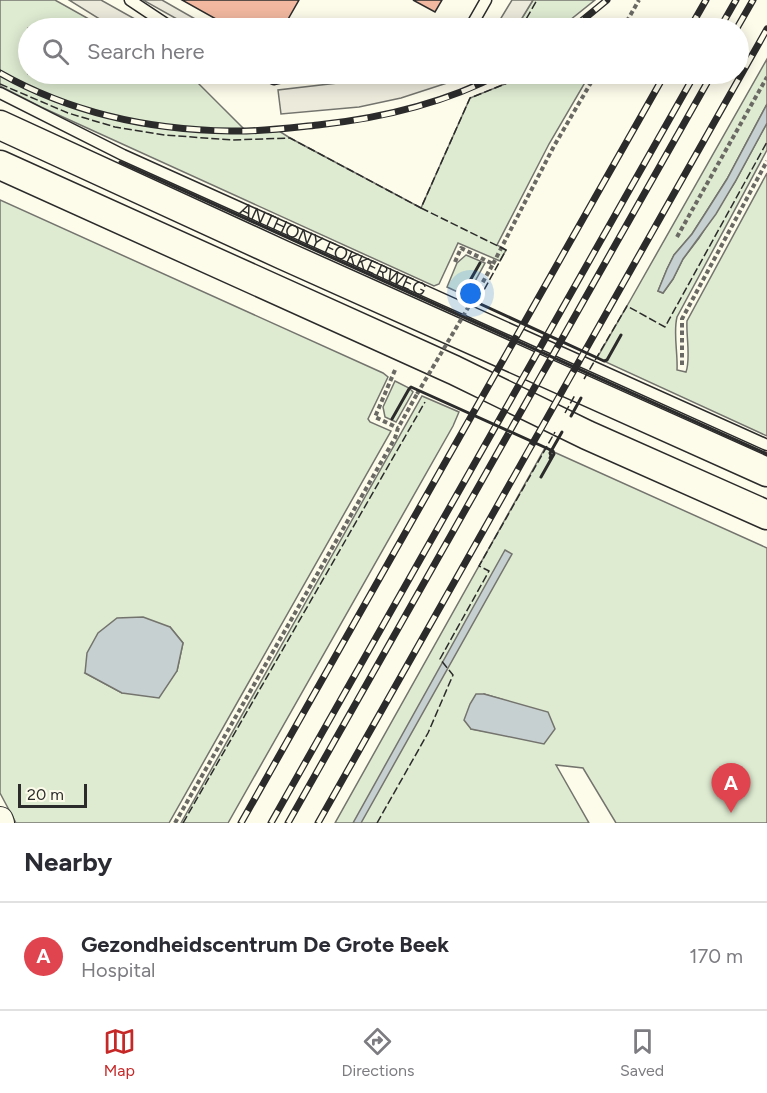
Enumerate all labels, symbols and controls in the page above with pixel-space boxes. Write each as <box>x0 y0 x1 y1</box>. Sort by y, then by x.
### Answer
search box <box>18 18 749 84</box>
icon: search <box>39 35 72 68</box>
text: Search here <box>87 38 205 65</box>
street label: ANTHONY FOKKERWEG <box>236 198 430 301</box>
your location <box>456 279 485 308</box>
pin: A <box>712 764 750 813</box>
scale bar <box>18 781 87 808</box>
text: 20 m <box>27 785 64 804</box>
text: Nearby <box>24 846 112 878</box>
text: Gezondheidscentrum De Grote Beek <box>81 931 449 958</box>
text: A <box>36 944 51 968</box>
text: 170 m <box>689 944 743 968</box>
text: Hospital <box>81 958 156 982</box>
tab: Map <box>103 1025 136 1080</box>
tab: Directions <box>341 1025 414 1080</box>
tab: Saved <box>620 1025 664 1080</box>

